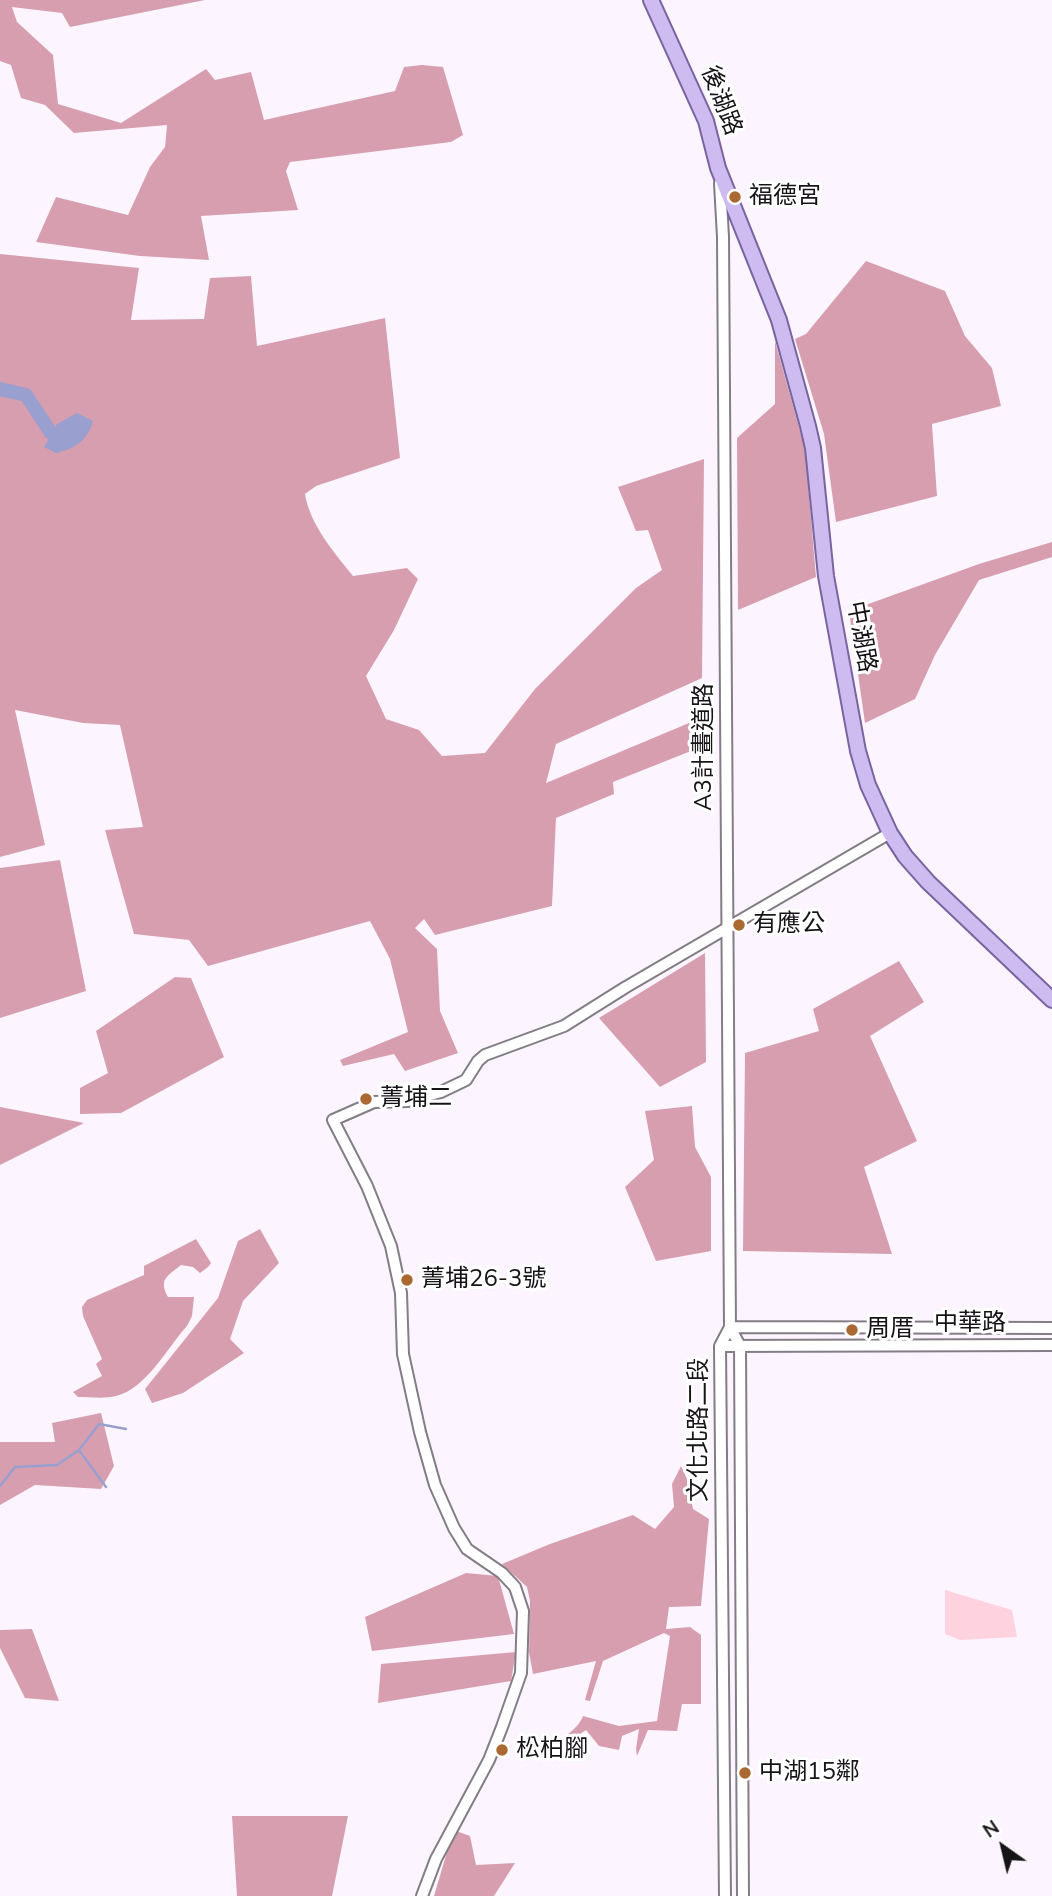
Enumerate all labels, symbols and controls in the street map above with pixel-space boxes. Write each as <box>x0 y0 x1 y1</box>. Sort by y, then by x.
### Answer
street label: 後湖路 <box>694 62 746 140</box>
place label: 福德宮 <box>749 183 821 211</box>
marker: 福德宮 <box>727 189 743 205</box>
street label: 中湖路 <box>840 599 880 675</box>
street label: A3計畫道路 <box>691 683 719 811</box>
place label: 有應公 <box>753 911 825 939</box>
marker: 有應公 <box>731 917 747 933</box>
place label: 菁埔二 <box>380 1085 452 1113</box>
marker: 菁埔二 <box>358 1091 374 1107</box>
place label: 菁埔26-3號 <box>421 1266 546 1294</box>
marker: 菁埔26-3號 <box>399 1272 415 1288</box>
street label: 中華路 <box>934 1310 1006 1338</box>
place label: 周厝 <box>866 1316 914 1344</box>
marker: 周厝 <box>844 1322 860 1338</box>
street label: 文化北路二段 <box>686 1358 714 1502</box>
place label: 松柏腳 <box>516 1736 588 1764</box>
marker: 松柏腳 <box>494 1742 510 1758</box>
place label: 中湖15鄰 <box>759 1759 860 1787</box>
marker: 中湖15鄰 <box>737 1765 753 1781</box>
north arrow <box>968 1812 1038 1882</box>
text: N <box>978 1815 1004 1844</box>

